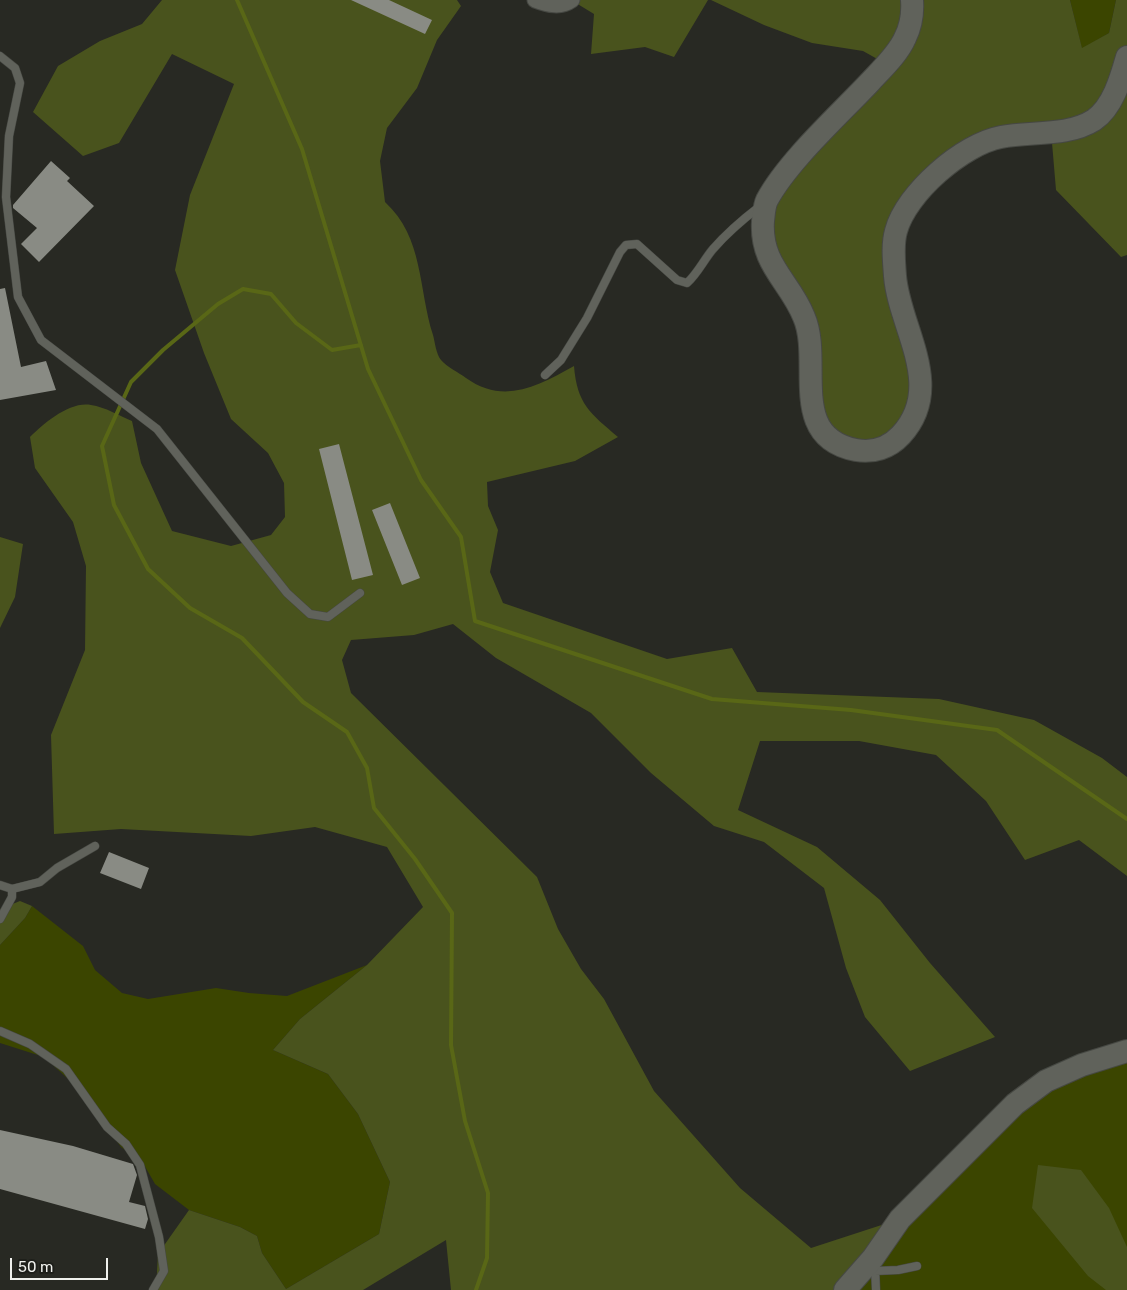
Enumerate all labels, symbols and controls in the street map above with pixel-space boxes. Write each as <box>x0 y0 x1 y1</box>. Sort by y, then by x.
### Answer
scale bar <box>12 1248 110 1280</box>
text: 50 m <box>18 1258 53 1276</box>

